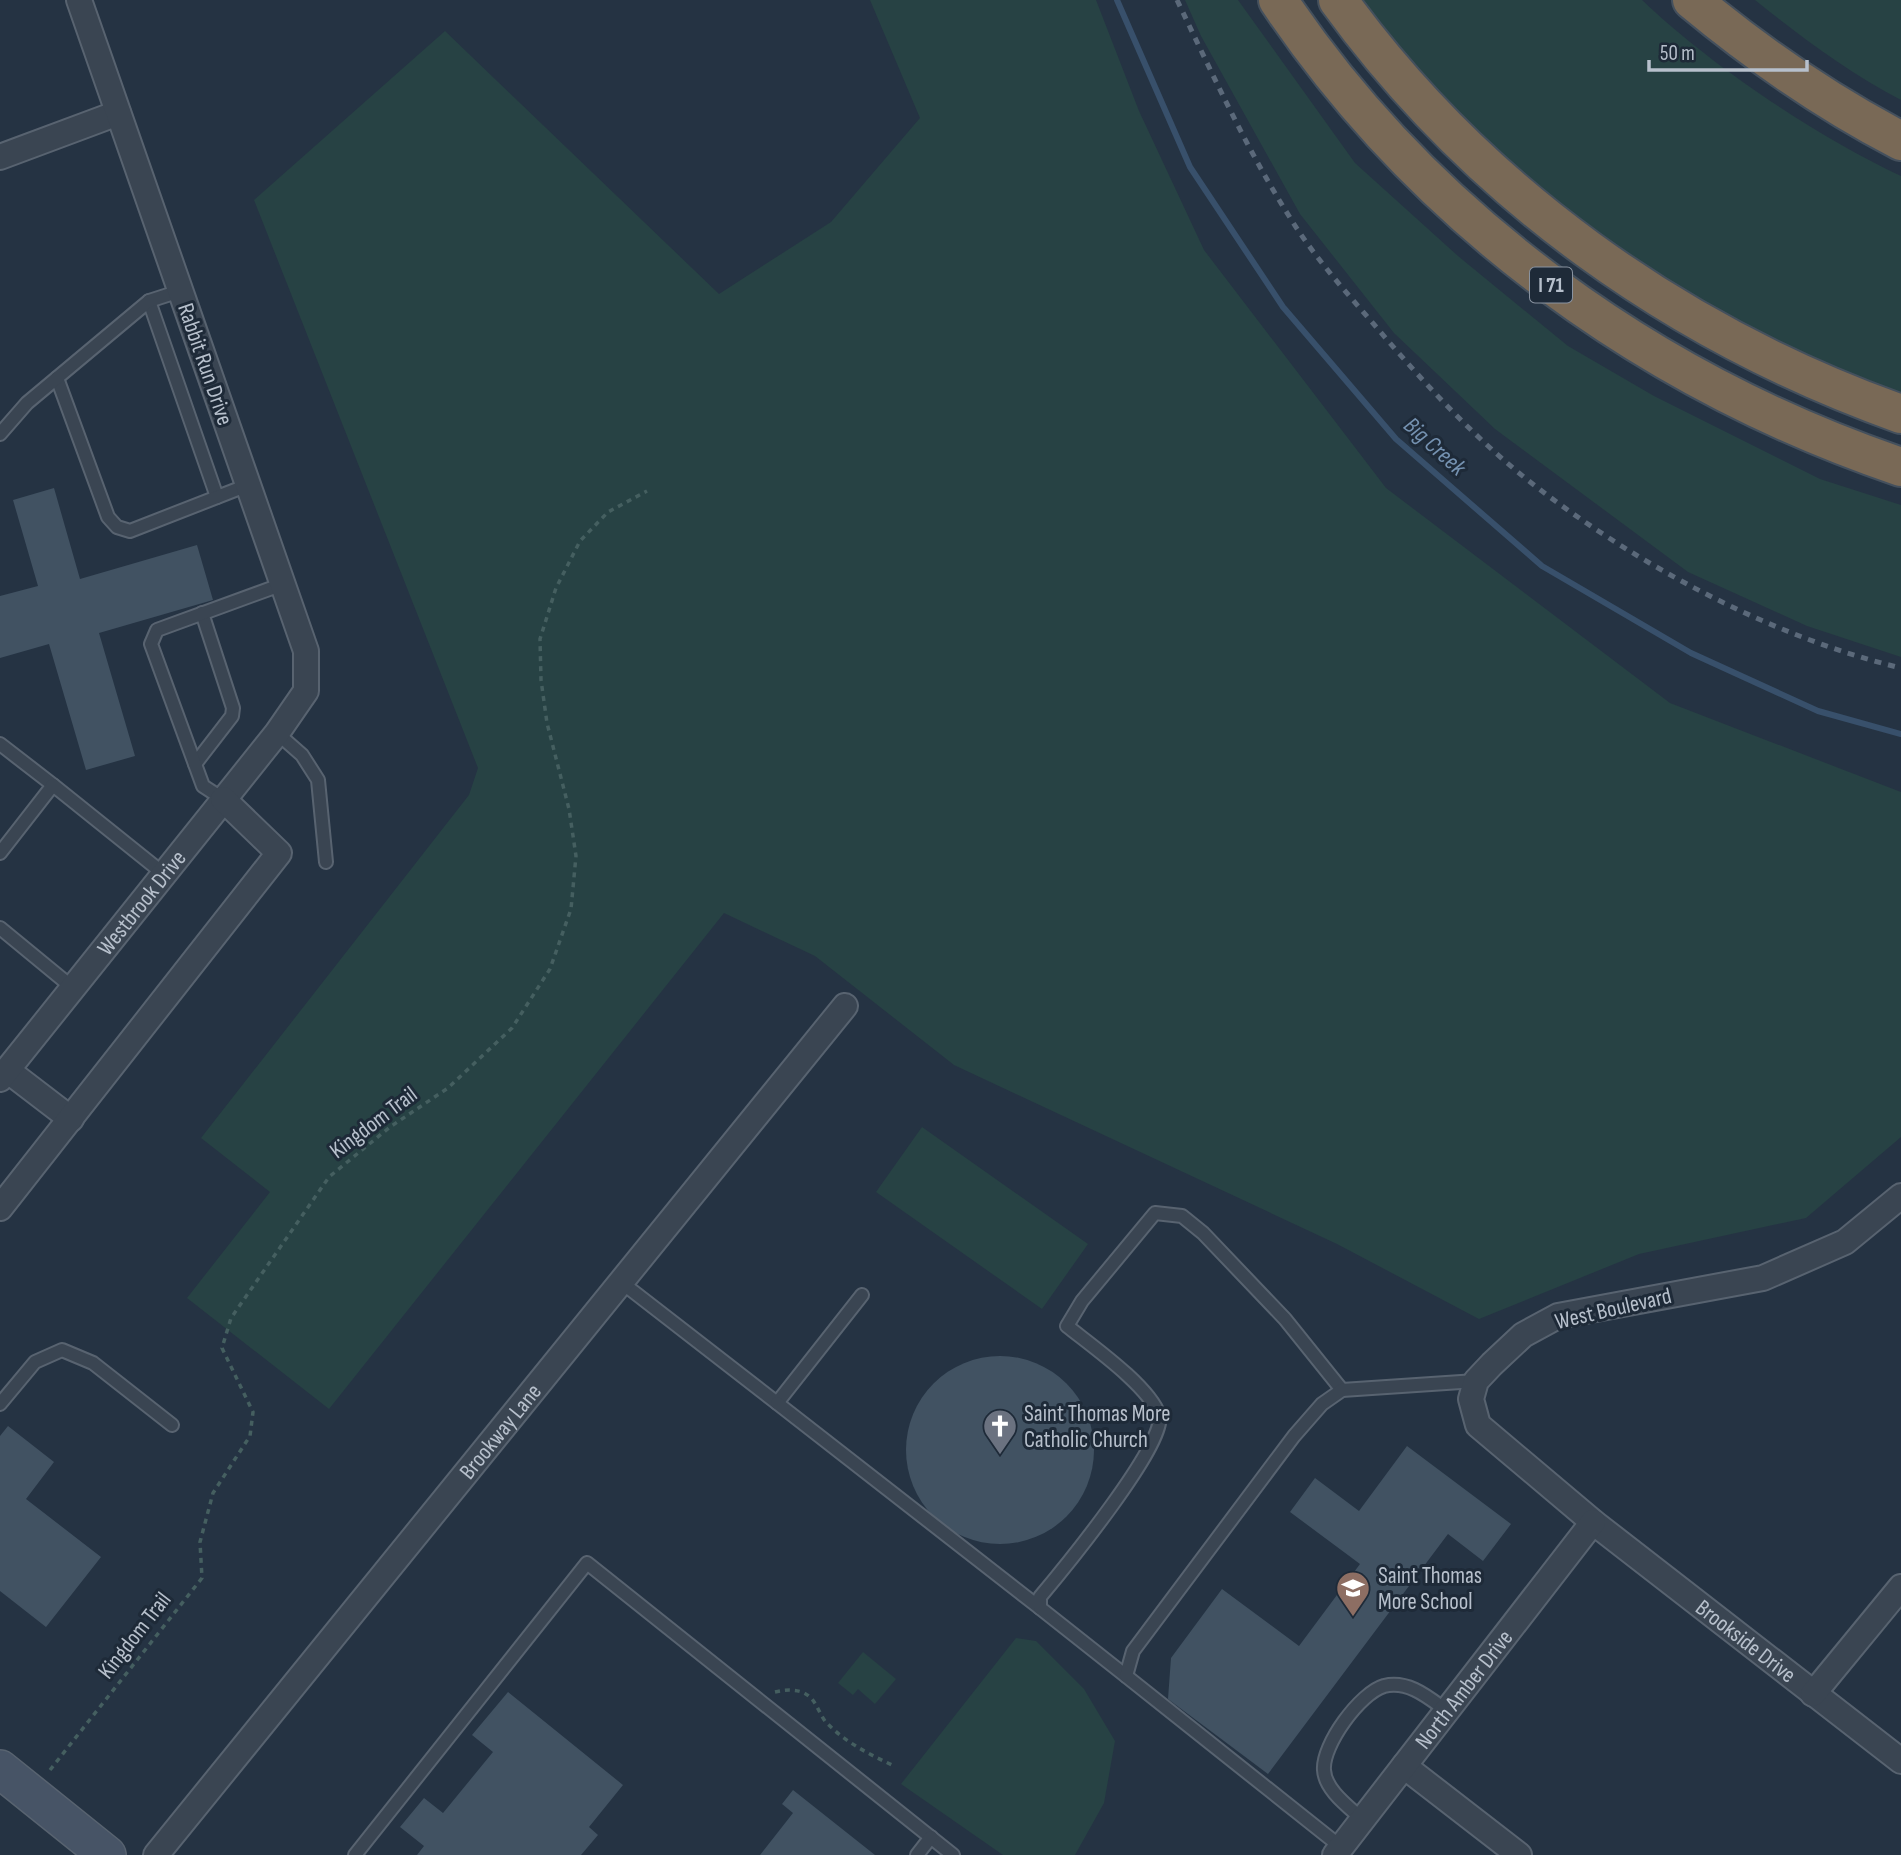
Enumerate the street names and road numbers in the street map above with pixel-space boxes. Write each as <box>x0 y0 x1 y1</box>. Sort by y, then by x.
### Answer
road number: I 71 <box>1530 268 1572 302</box>
street label: Rabbit Run Drive <box>171 300 239 429</box>
street label: Westbrook Drive <box>92 845 193 961</box>
street label: Kingdom Trail <box>324 1081 423 1165</box>
street label: West Boulevard <box>1552 1282 1674 1336</box>
street label: Brookway Lane <box>454 1378 548 1485</box>
street label: Kingdom Trail <box>92 1587 177 1685</box>
street label: Brookside Drive <box>1690 1594 1801 1689</box>
street label: North Amber Drive <box>1410 1624 1519 1755</box>

